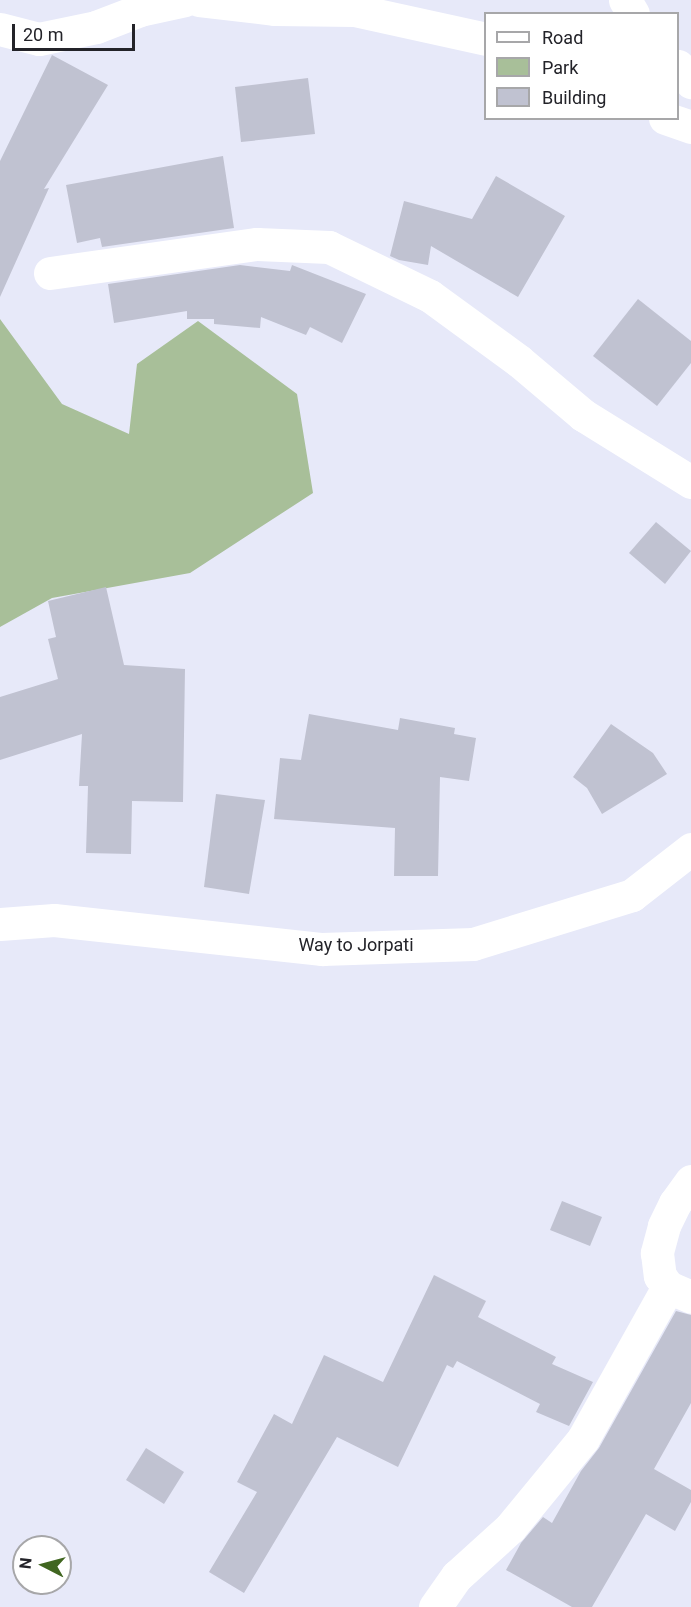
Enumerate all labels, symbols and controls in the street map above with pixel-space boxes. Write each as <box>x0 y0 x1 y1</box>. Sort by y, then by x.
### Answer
scale bar <box>15 12 138 50</box>
legend <box>484 12 679 120</box>
text: 20 m <box>23 24 63 45</box>
text: Road <box>542 27 583 48</box>
text: Park <box>542 57 578 78</box>
text: Building <box>542 87 606 108</box>
street label: Way to Jorpati <box>298 934 414 956</box>
north arrow <box>12 1535 72 1595</box>
text: N <box>16 1557 36 1570</box>

